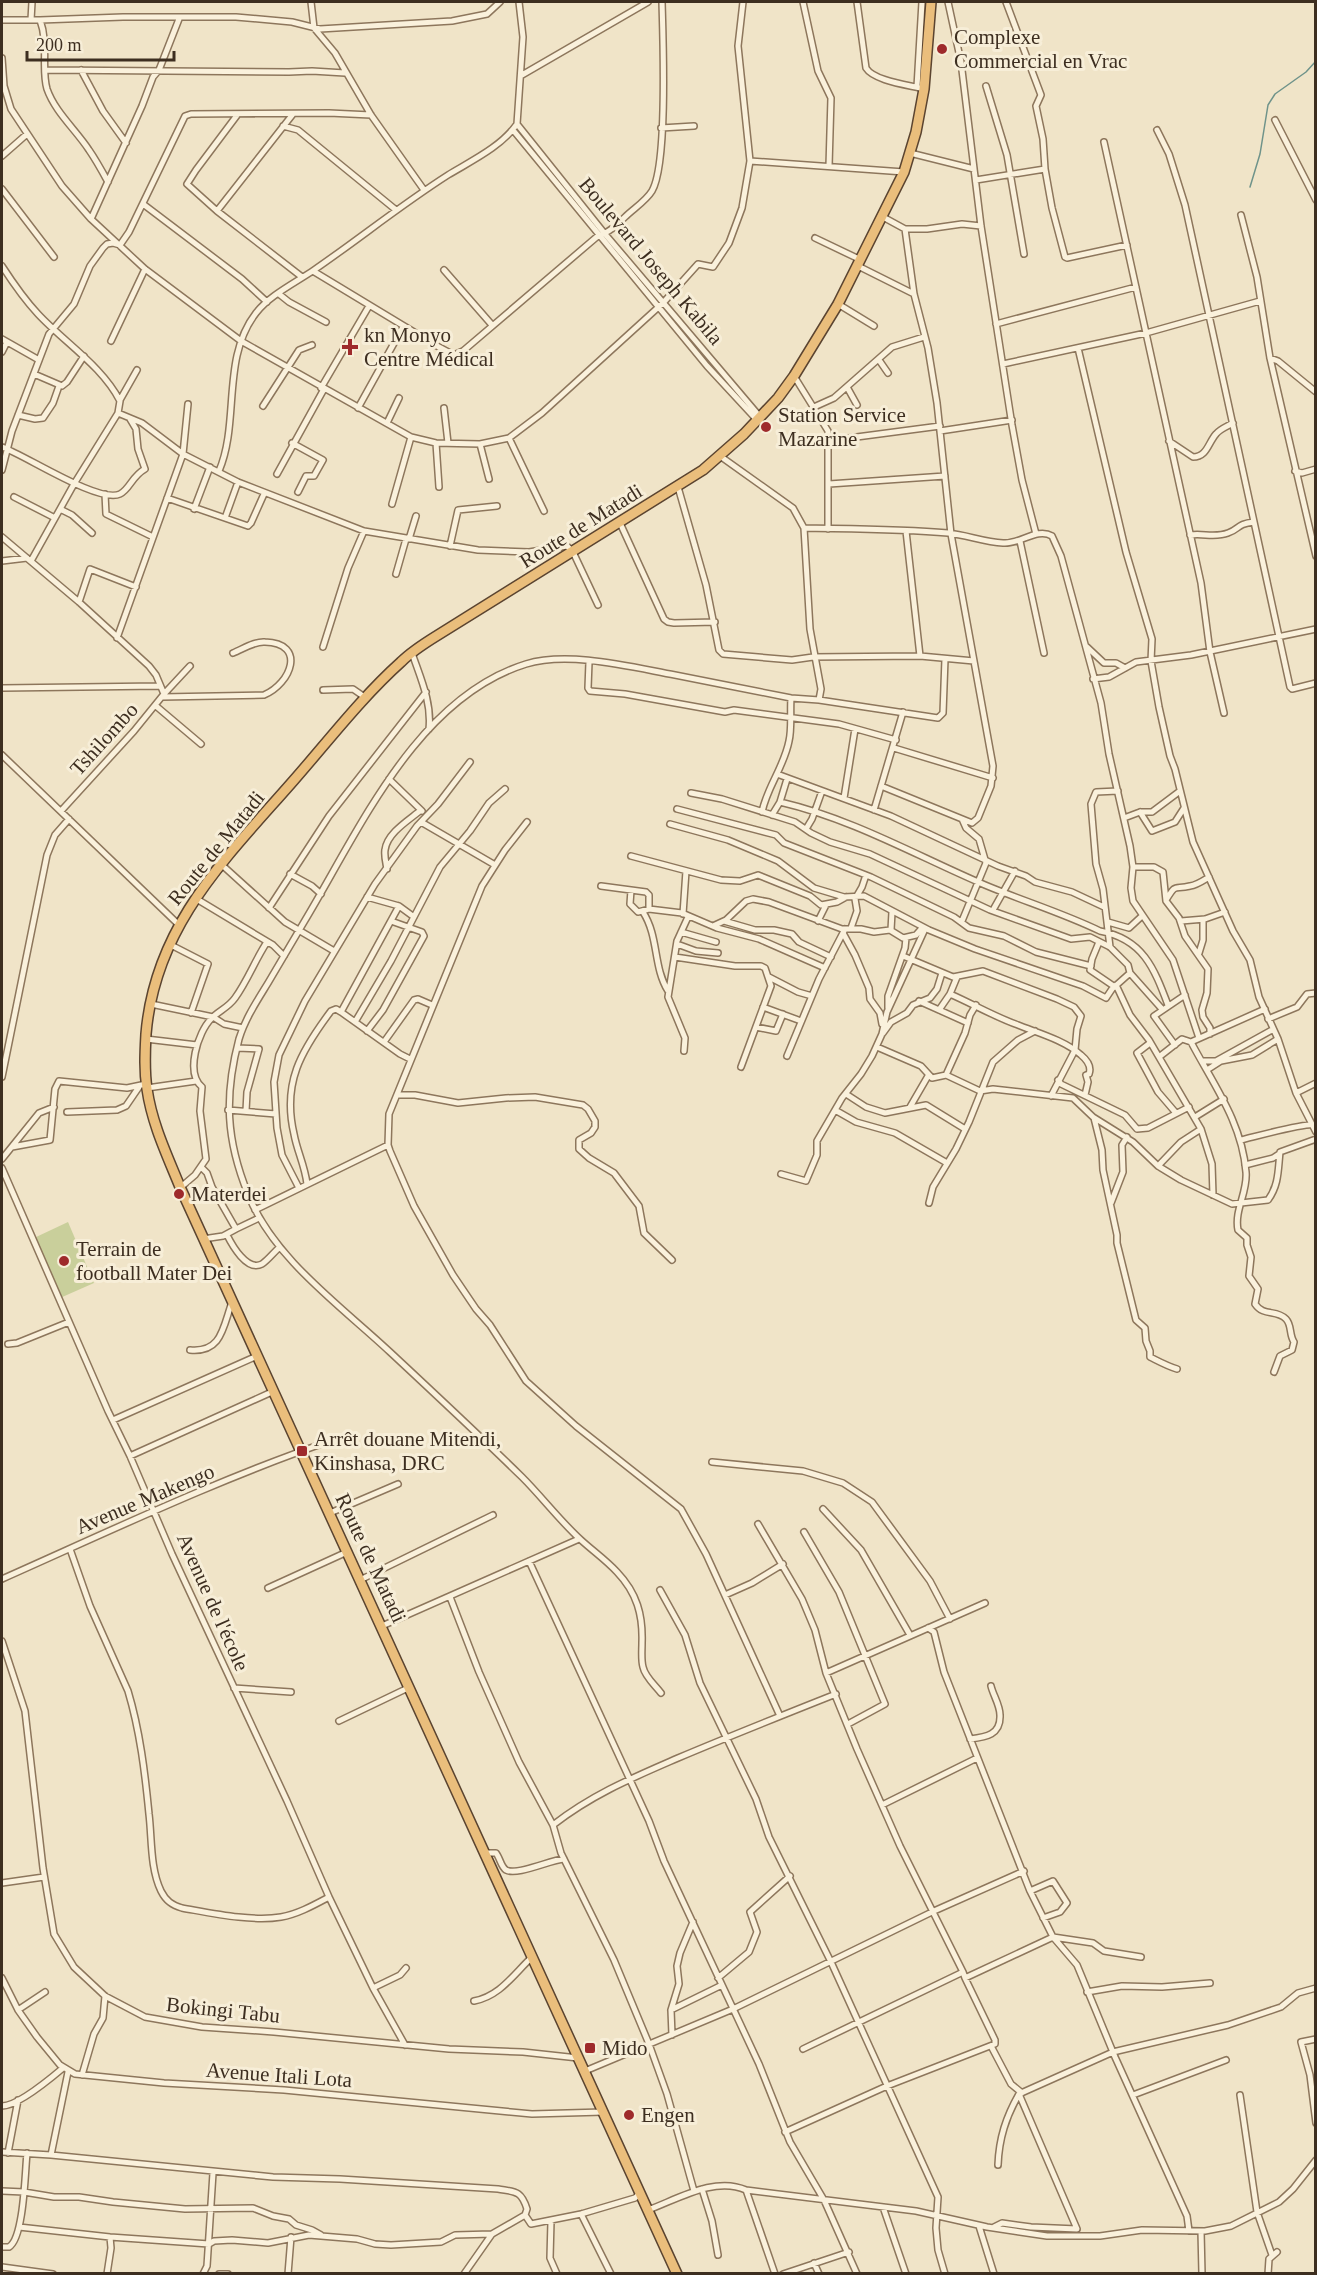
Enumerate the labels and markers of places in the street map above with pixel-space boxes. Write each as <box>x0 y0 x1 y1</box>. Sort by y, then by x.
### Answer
place label: Complexe Commercial en Vrac <box>954 25 1127 73</box>
marker: Complexe Commercial en Vrac <box>935 42 949 56</box>
place label: kn Monyo Centre Médical <box>364 323 494 371</box>
marker: kn Monyo Centre Médical <box>341 338 359 356</box>
place label: Station Service Mazarine <box>778 403 906 451</box>
marker: Station Service Mazarine <box>759 420 773 434</box>
place label: Materdei <box>191 1182 267 1206</box>
marker: Materdei <box>172 1187 186 1201</box>
place label: Terrain de football Mater Dei <box>76 1237 232 1285</box>
marker: Terrain de football Mater Dei <box>57 1254 71 1268</box>
place label: Arrêt douane Mitendi, Kinshasa, DRC <box>314 1427 501 1475</box>
marker: Arrêt douane Mitendi, Kinshasa, DRC <box>295 1444 309 1458</box>
place label: Mido <box>602 2036 648 2060</box>
marker: Mido <box>583 2041 597 2055</box>
place label: Engen <box>641 2103 695 2127</box>
marker: Engen <box>622 2108 636 2122</box>

